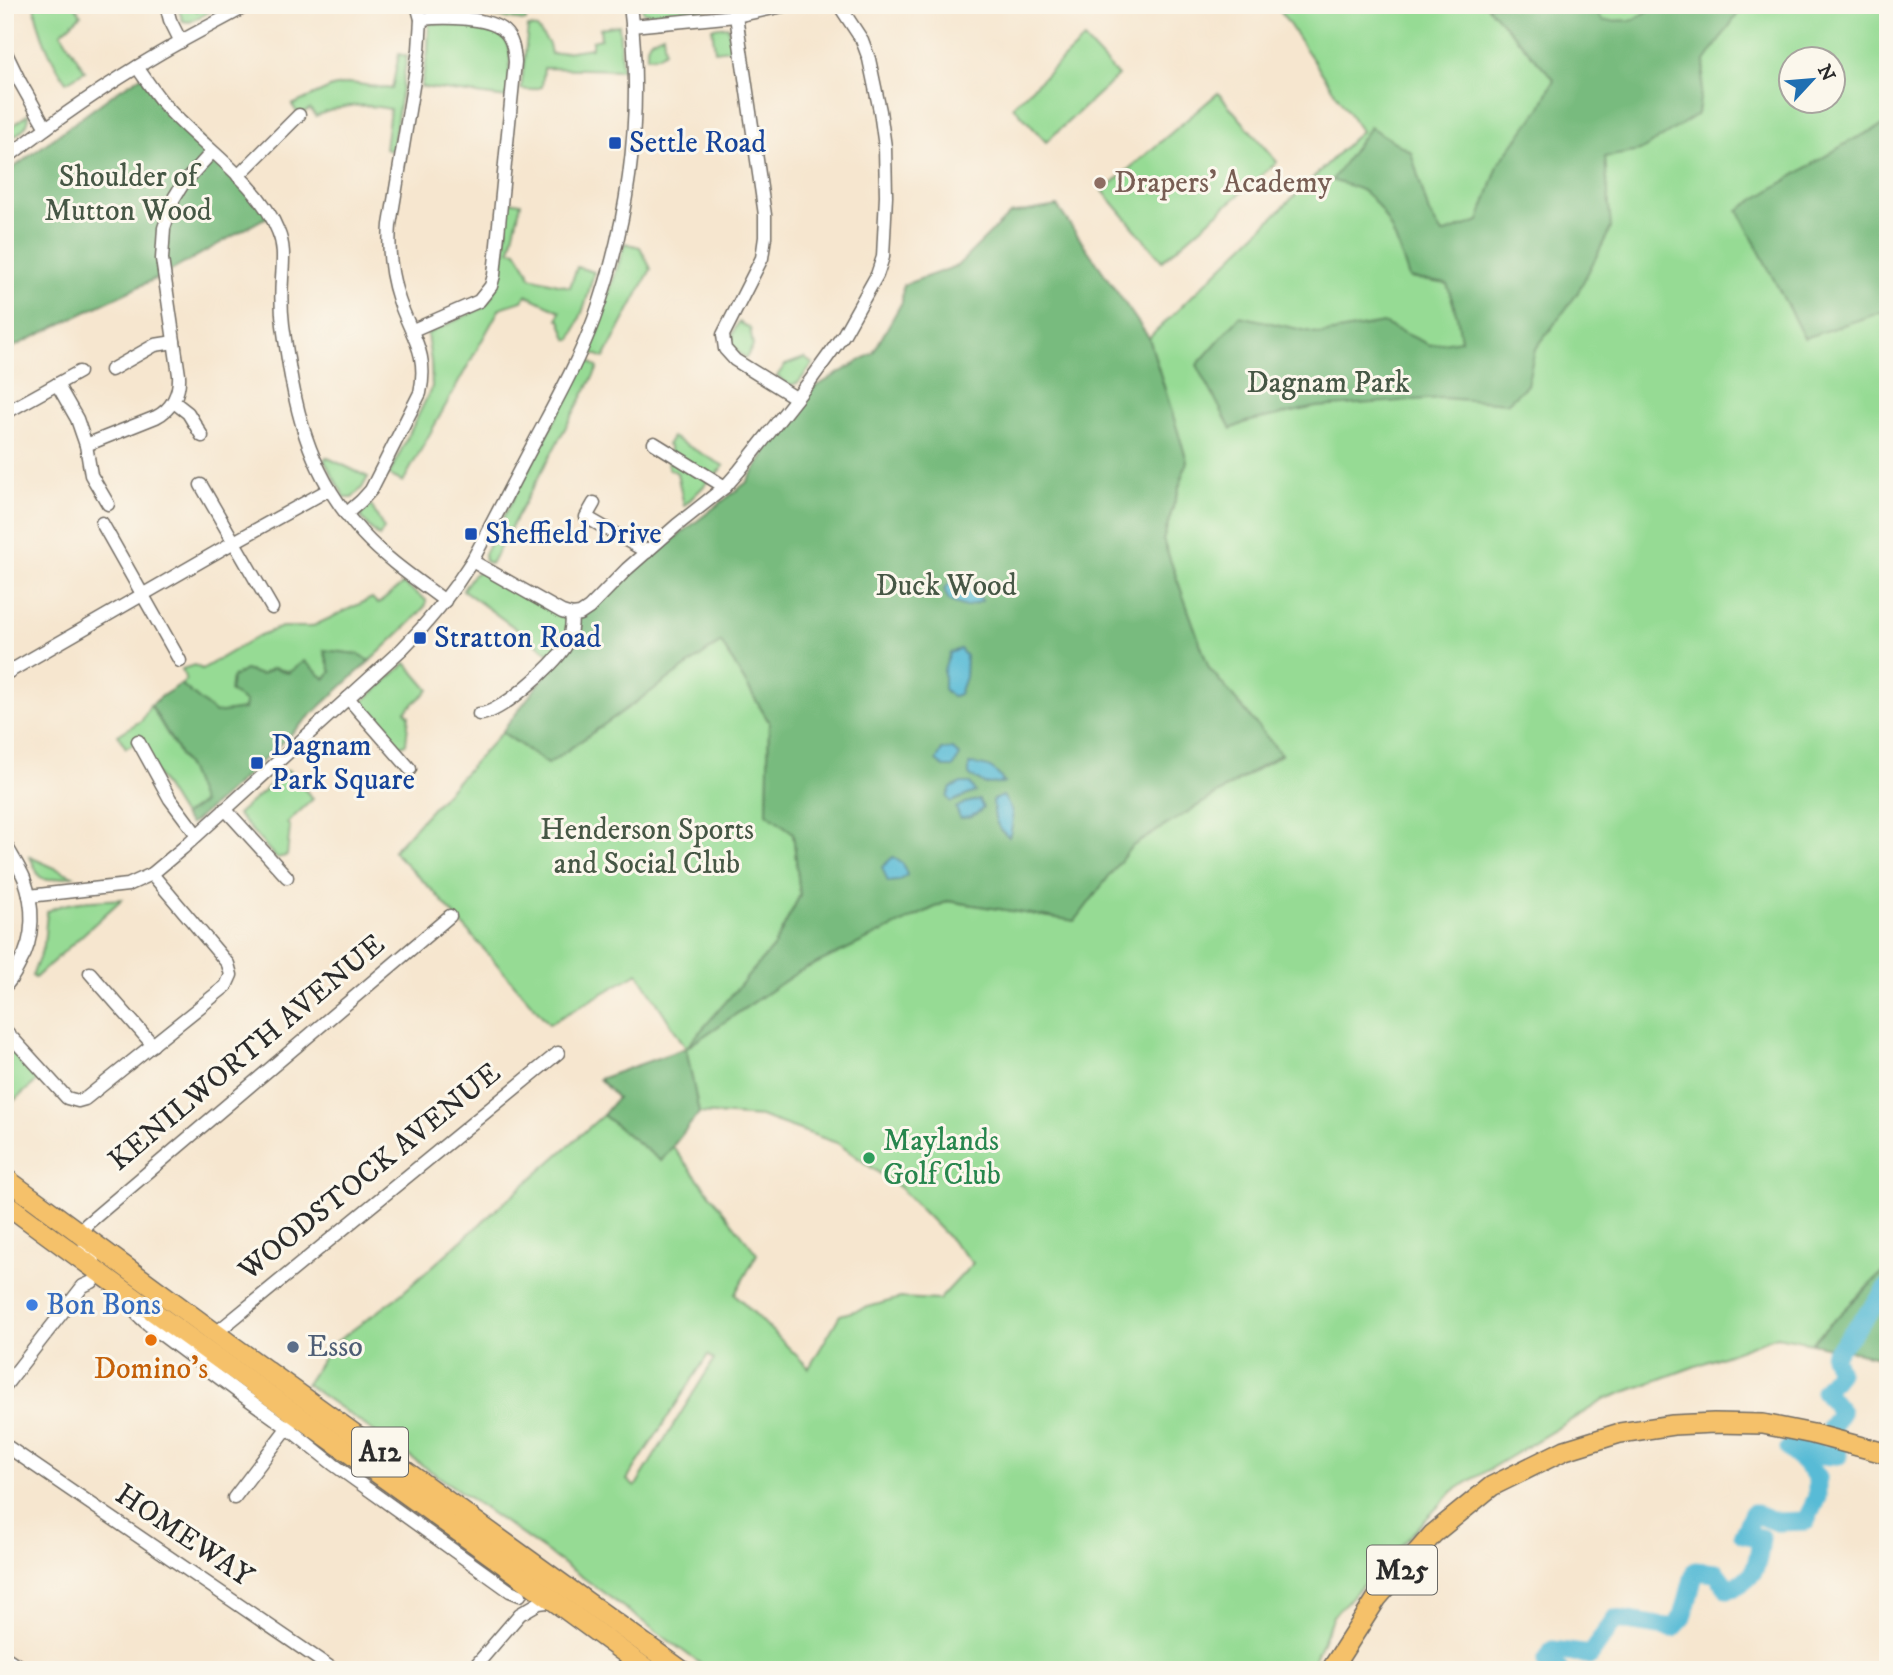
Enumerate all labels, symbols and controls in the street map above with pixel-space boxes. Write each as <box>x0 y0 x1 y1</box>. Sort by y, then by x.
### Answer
north arrow <box>1778 46 1848 116</box>
text: N <box>1812 61 1840 86</box>
place label: Settle Road <box>629 125 766 162</box>
marker: Settle Road <box>607 135 623 151</box>
park label: Shoulder of Mutton Wood <box>44 159 212 230</box>
place label: Drapers' Academy <box>1114 165 1333 202</box>
marker: Drapers' Academy <box>1092 175 1108 191</box>
park label: Dagnam Park <box>1246 365 1410 402</box>
place label: Sheffield Drive <box>485 516 662 553</box>
marker: Sheffield Drive <box>463 526 479 542</box>
park label: Duck Wood <box>875 568 1017 605</box>
place label: Stratton Road <box>434 620 601 657</box>
marker: Stratton Road <box>412 630 428 646</box>
place label: Dagnam Park Square <box>271 728 415 799</box>
marker: Dagnam Park Square <box>249 755 265 771</box>
park label: Henderson Sports and Social Club <box>540 812 754 883</box>
street label: KENILWORTH AVENUE <box>101 927 393 1179</box>
street label: WOODSTOCK AVENUE <box>231 1055 508 1290</box>
place label: Maylands Golf Club <box>883 1123 1001 1194</box>
marker: Maylands Golf Club <box>861 1150 877 1166</box>
place label: Bon Bons <box>46 1287 161 1324</box>
marker: Bon Bons <box>24 1297 40 1313</box>
place label: Esso <box>307 1329 363 1366</box>
marker: Domino's <box>143 1332 159 1348</box>
marker: Esso <box>285 1339 301 1355</box>
place label: Domino's <box>94 1351 208 1388</box>
road number: A12 <box>352 1428 408 1476</box>
street label: HOMEWAY <box>108 1476 261 1596</box>
road number: M25 <box>1367 1546 1437 1594</box>

